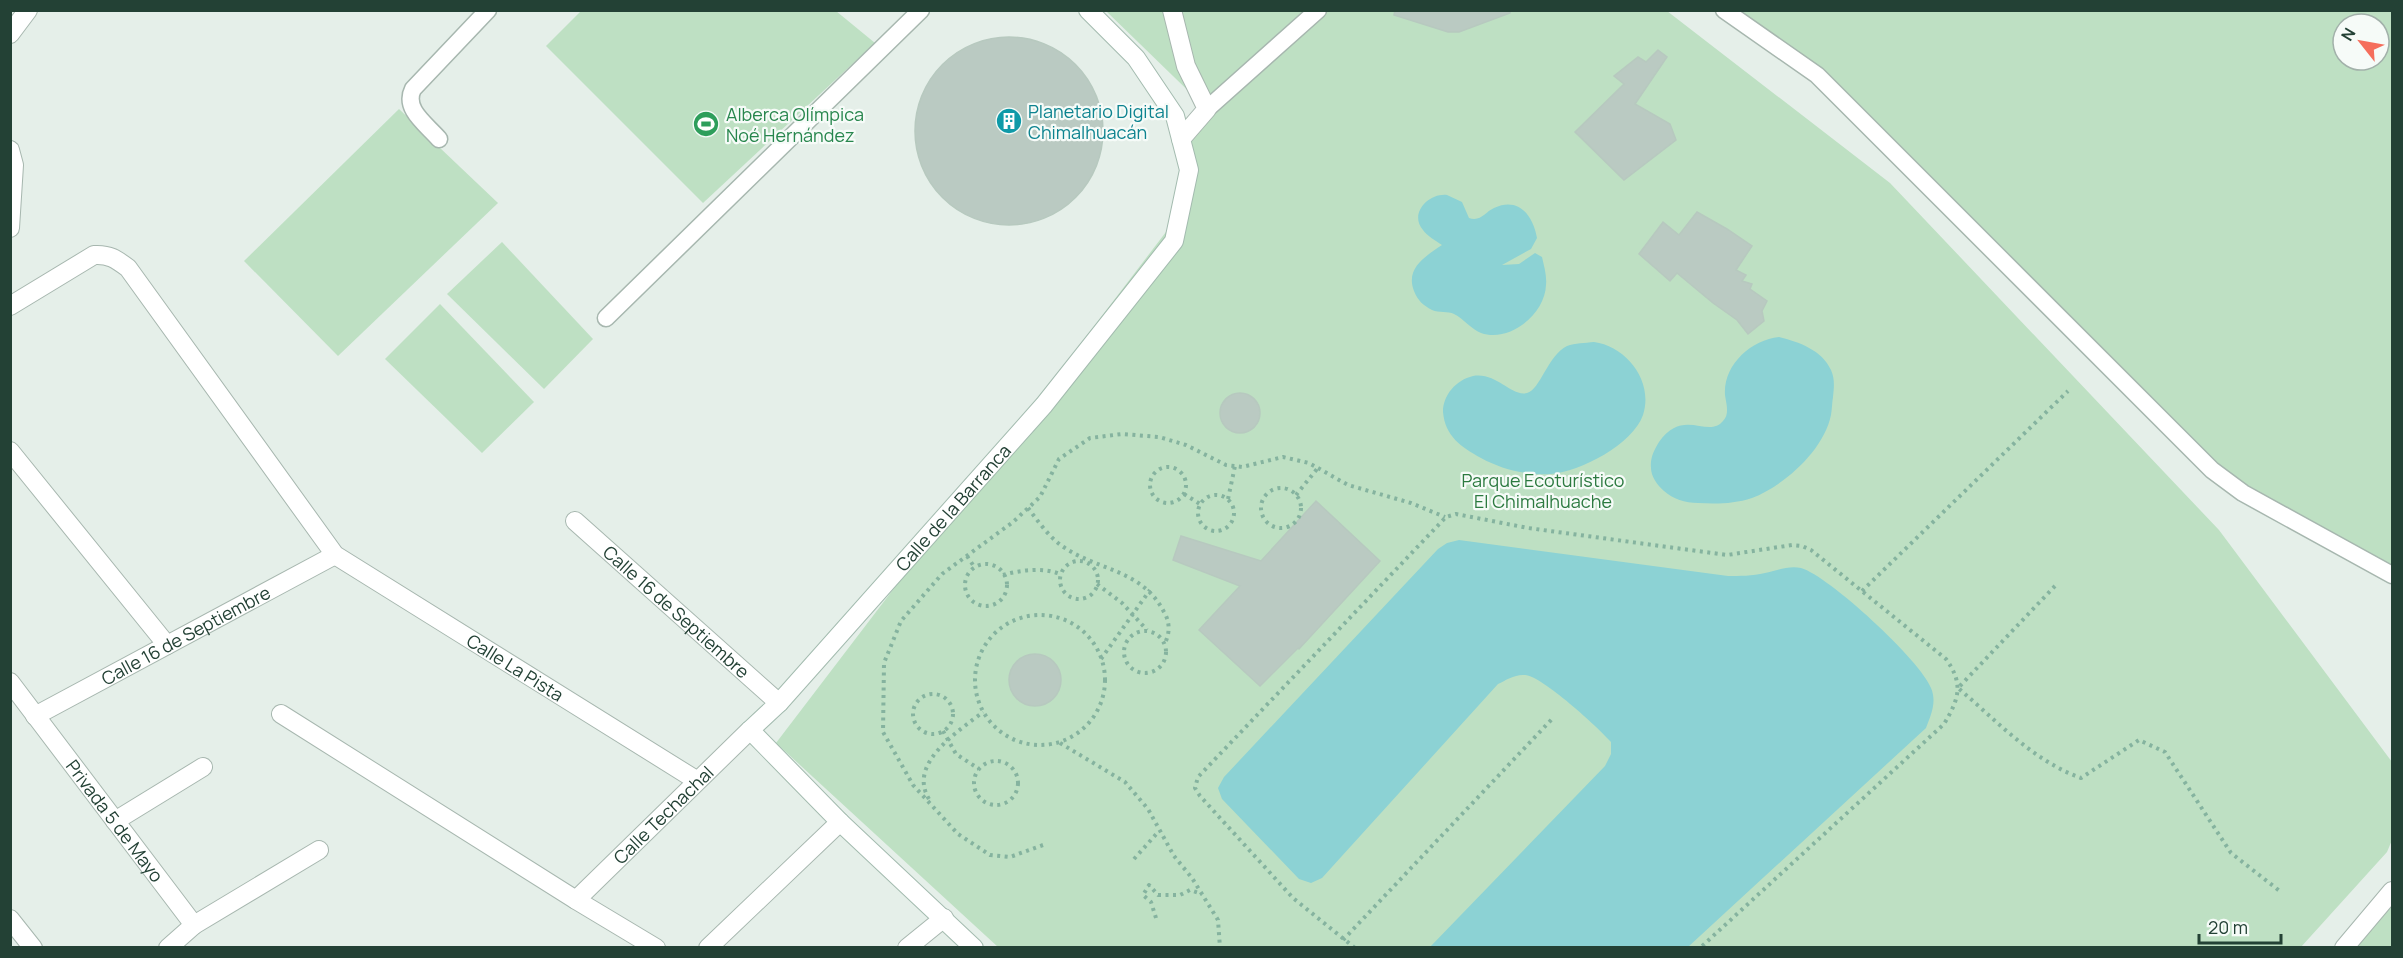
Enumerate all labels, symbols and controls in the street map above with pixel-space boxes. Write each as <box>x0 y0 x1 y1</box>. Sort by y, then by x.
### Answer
north arrow <box>2331 12 2391 72</box>
text: N <box>2336 24 2361 45</box>
place label: Planetario Digital Chimalhuacán <box>1028 99 1169 144</box>
place label: Alberca Olímpica Noé Hernández <box>726 102 864 147</box>
building icon: Planetario Digital Chimalhuacán <box>994 106 1024 136</box>
sports icon: Alberca Olímpica Noé Hernández <box>691 109 721 139</box>
street label: Calle de la Barranca <box>890 439 1016 576</box>
park label: Parque Ecoturístico El Chimalhuache <box>1462 468 1624 513</box>
street label: Calle 16 de Septiembre <box>598 540 755 683</box>
street label: Calle 16 de Septiembre <box>97 580 274 690</box>
street label: Calle La Pista <box>462 628 568 707</box>
street label: Privada 5 de Mayo <box>61 755 169 887</box>
street label: Calle Techachal <box>608 760 718 869</box>
scale bar <box>2199 907 2282 945</box>
text: 20 m <box>2208 915 2248 939</box>

